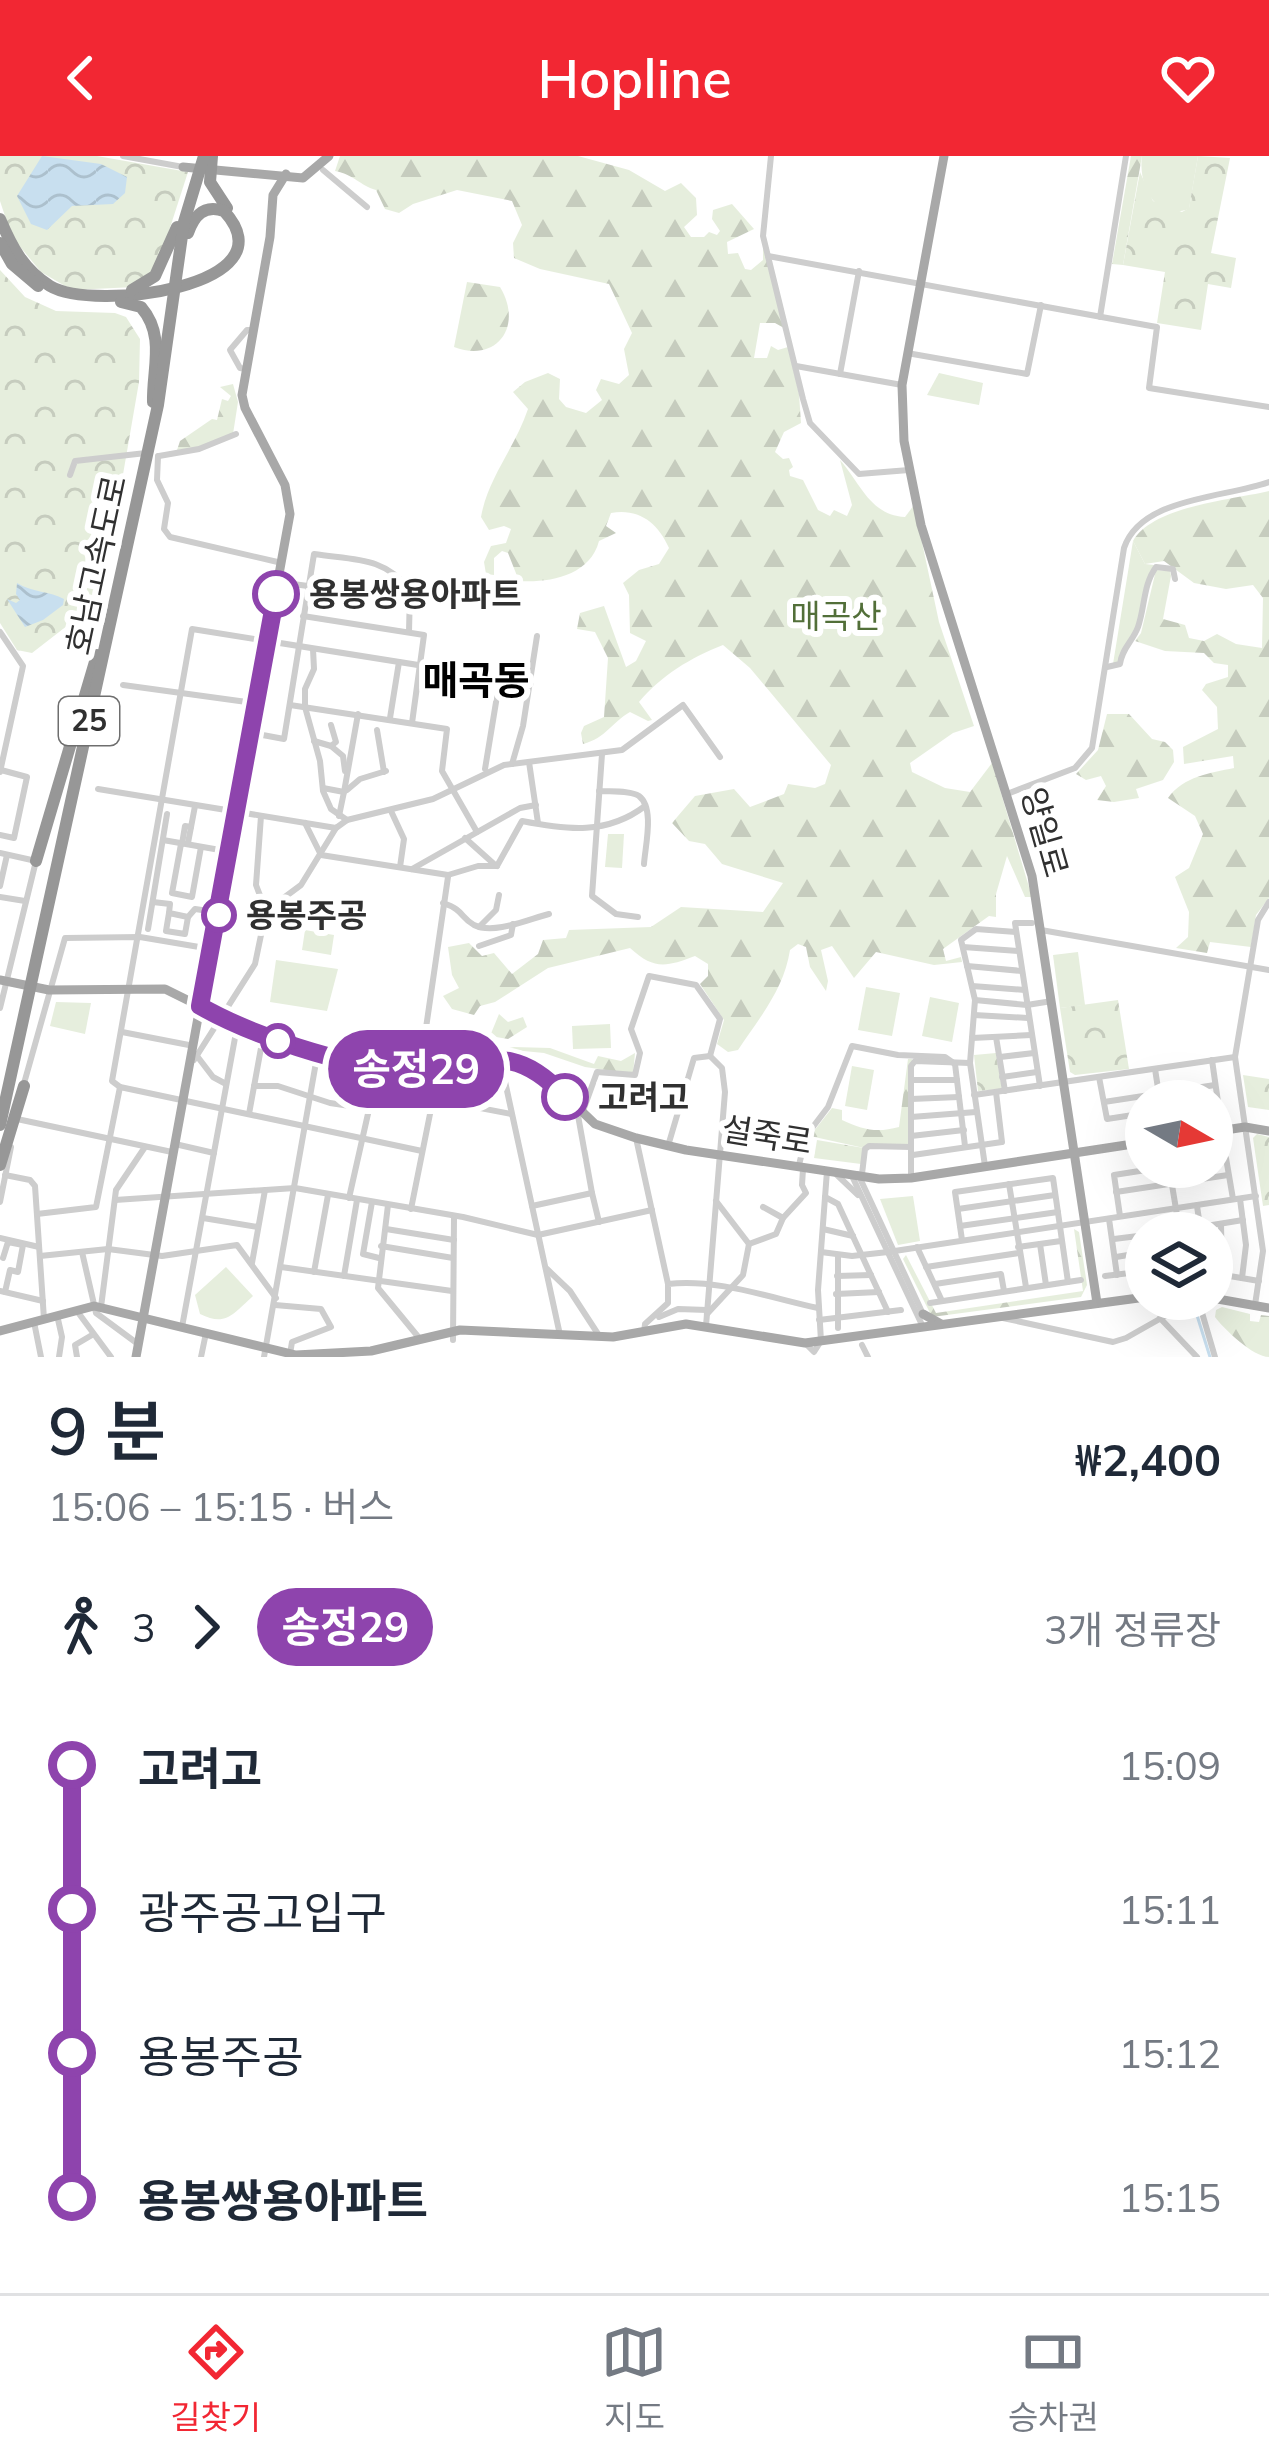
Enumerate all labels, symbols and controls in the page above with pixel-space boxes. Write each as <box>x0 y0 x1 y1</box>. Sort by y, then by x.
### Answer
text: Hopline <box>537 44 732 112</box>
icon: back <box>48 45 114 111</box>
icon: heart <box>1155 45 1221 111</box>
street label: 호남고속도로 <box>57 472 135 658</box>
marker: 용봉쌍용아파트 <box>254 572 298 616</box>
place label: 용봉쌍용아파트 <box>309 573 522 614</box>
park label: 매곡산 <box>790 595 882 636</box>
district label: 매곡동 <box>422 655 530 704</box>
road number: 25 <box>59 697 119 745</box>
street label: 양일로 <box>1013 782 1078 881</box>
place label: 용봉주공 <box>246 894 367 935</box>
marker: 용봉주공 <box>203 899 235 931</box>
unlabelled marker <box>262 1025 294 1057</box>
line badge: 송정29 <box>332 1030 500 1108</box>
text: 송정29 <box>352 1042 480 1095</box>
marker: 고려고 <box>543 1075 587 1119</box>
place label: 고려고 <box>598 1076 689 1117</box>
north arrow <box>1125 1080 1233 1188</box>
map controls <box>1125 1080 1233 1320</box>
street label: 설죽로 <box>719 1107 815 1162</box>
button: layers <box>1125 1212 1233 1320</box>
text: 9 분 <box>48 1389 166 1472</box>
text: ₩2,400 <box>1075 1431 1221 1487</box>
text: 15:06 – 15:15 · 버스 <box>48 1482 394 1531</box>
icon: walk <box>48 1594 114 1660</box>
icon: forward <box>173 1594 239 1660</box>
text: 송정29 <box>281 1600 409 1653</box>
text: 3 <box>132 1603 155 1652</box>
text: 3개 정류장 <box>1044 1605 1221 1654</box>
text: 고려고 <box>138 1740 262 1796</box>
text: 15:09 <box>1119 1741 1221 1790</box>
text: 광주공고입구 <box>138 1884 386 1940</box>
text: 15:11 <box>1119 1885 1221 1934</box>
text: 용봉주공 <box>138 2028 304 2084</box>
text: 15:12 <box>1119 2029 1221 2078</box>
text: 용봉쌍용아파트 <box>138 2172 428 2228</box>
text: 15:15 <box>1119 2173 1221 2222</box>
tab: 길찾기 <box>170 2319 261 2439</box>
tab: 지도 <box>601 2319 667 2439</box>
tab: 승차권 <box>1008 2319 1099 2439</box>

